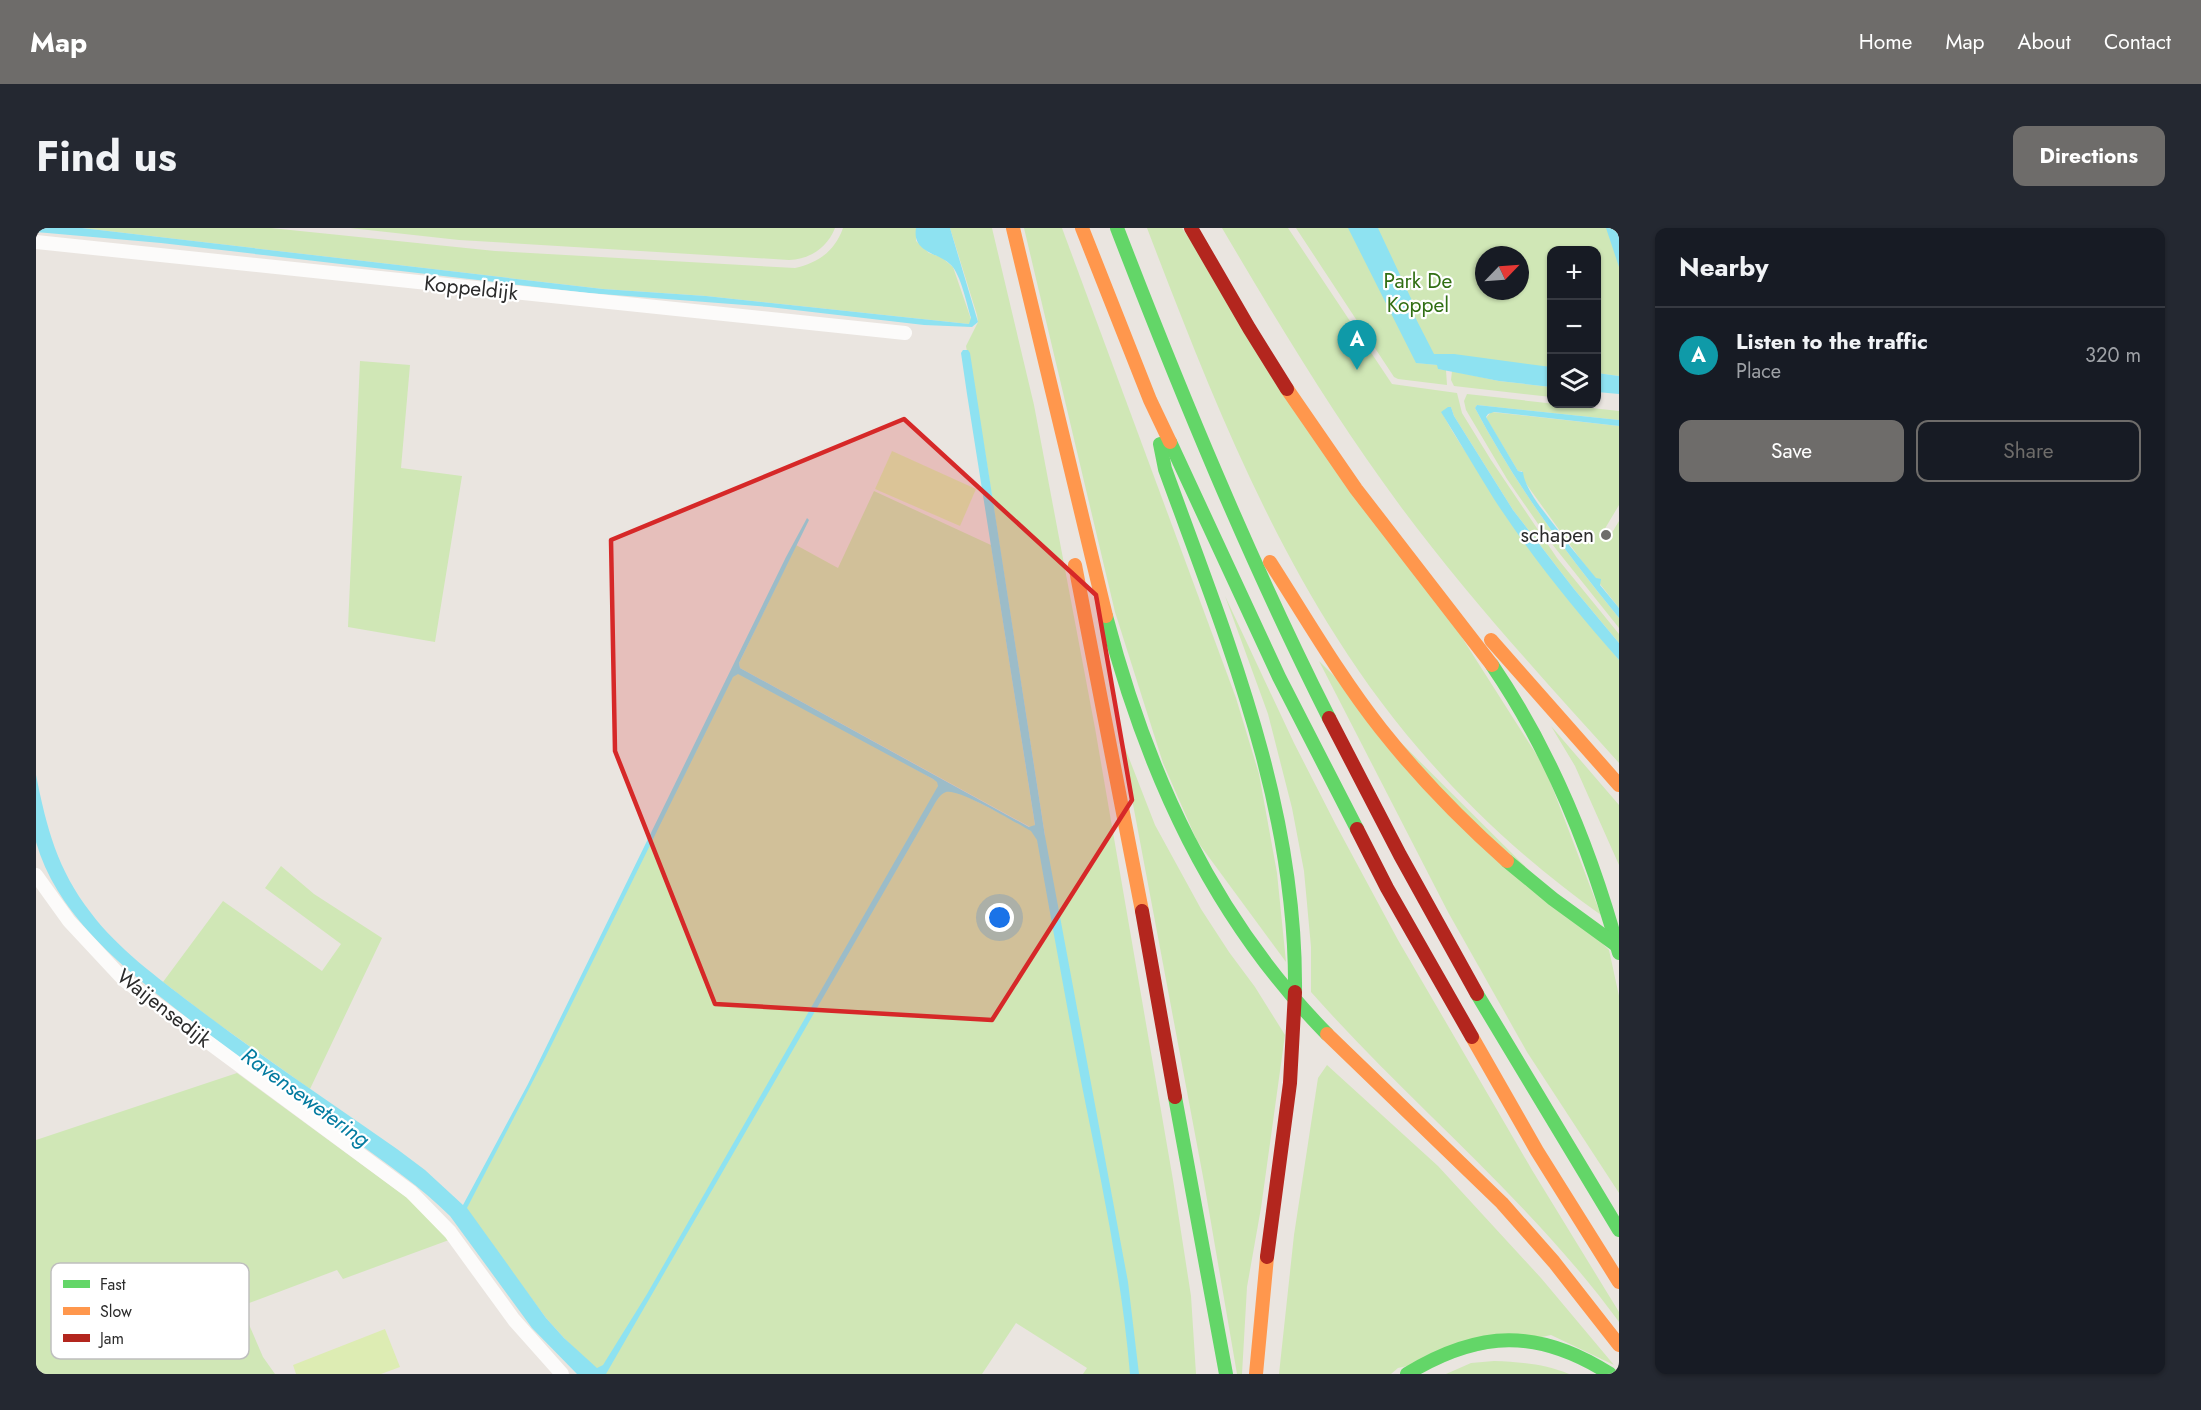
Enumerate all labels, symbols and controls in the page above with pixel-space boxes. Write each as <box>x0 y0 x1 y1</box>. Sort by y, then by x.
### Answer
text: Map <box>30 22 87 63</box>
text: Home <box>1859 27 1912 57</box>
text: Map <box>1945 27 1985 57</box>
text: About <box>2018 27 2071 57</box>
text: Contact <box>2104 27 2171 57</box>
text: Find us <box>36 126 177 187</box>
button: Directions <box>2013 126 2165 186</box>
north arrow <box>1475 246 1529 300</box>
map controls <box>1547 246 1601 408</box>
button: + <box>1547 246 1601 300</box>
text: Nearby <box>1679 248 1768 286</box>
park label: Park De Koppel <box>1384 266 1453 320</box>
street label: Koppeldijk <box>423 268 520 308</box>
button: − <box>1547 300 1601 354</box>
pin: A <box>1338 320 1376 370</box>
text: Listen to the traffic <box>1736 325 1928 357</box>
text: A <box>1691 341 1706 370</box>
text: 320 m <box>2085 341 2141 370</box>
button: layers <box>1547 354 1601 408</box>
text: Place <box>1736 357 1781 386</box>
button: Save <box>1679 420 1904 482</box>
button: Share <box>1916 420 2141 482</box>
place label: schapen <box>1521 520 1594 550</box>
marker: schapen <box>1599 528 1613 542</box>
your location <box>985 903 1014 932</box>
street label: Waijensedijk <box>110 962 218 1055</box>
water label: Ravensewetering <box>235 1039 377 1155</box>
legend <box>51 1263 249 1359</box>
text: Fast <box>100 1273 126 1296</box>
text: Slow <box>100 1300 132 1323</box>
text: Jam <box>98 1327 124 1350</box>

